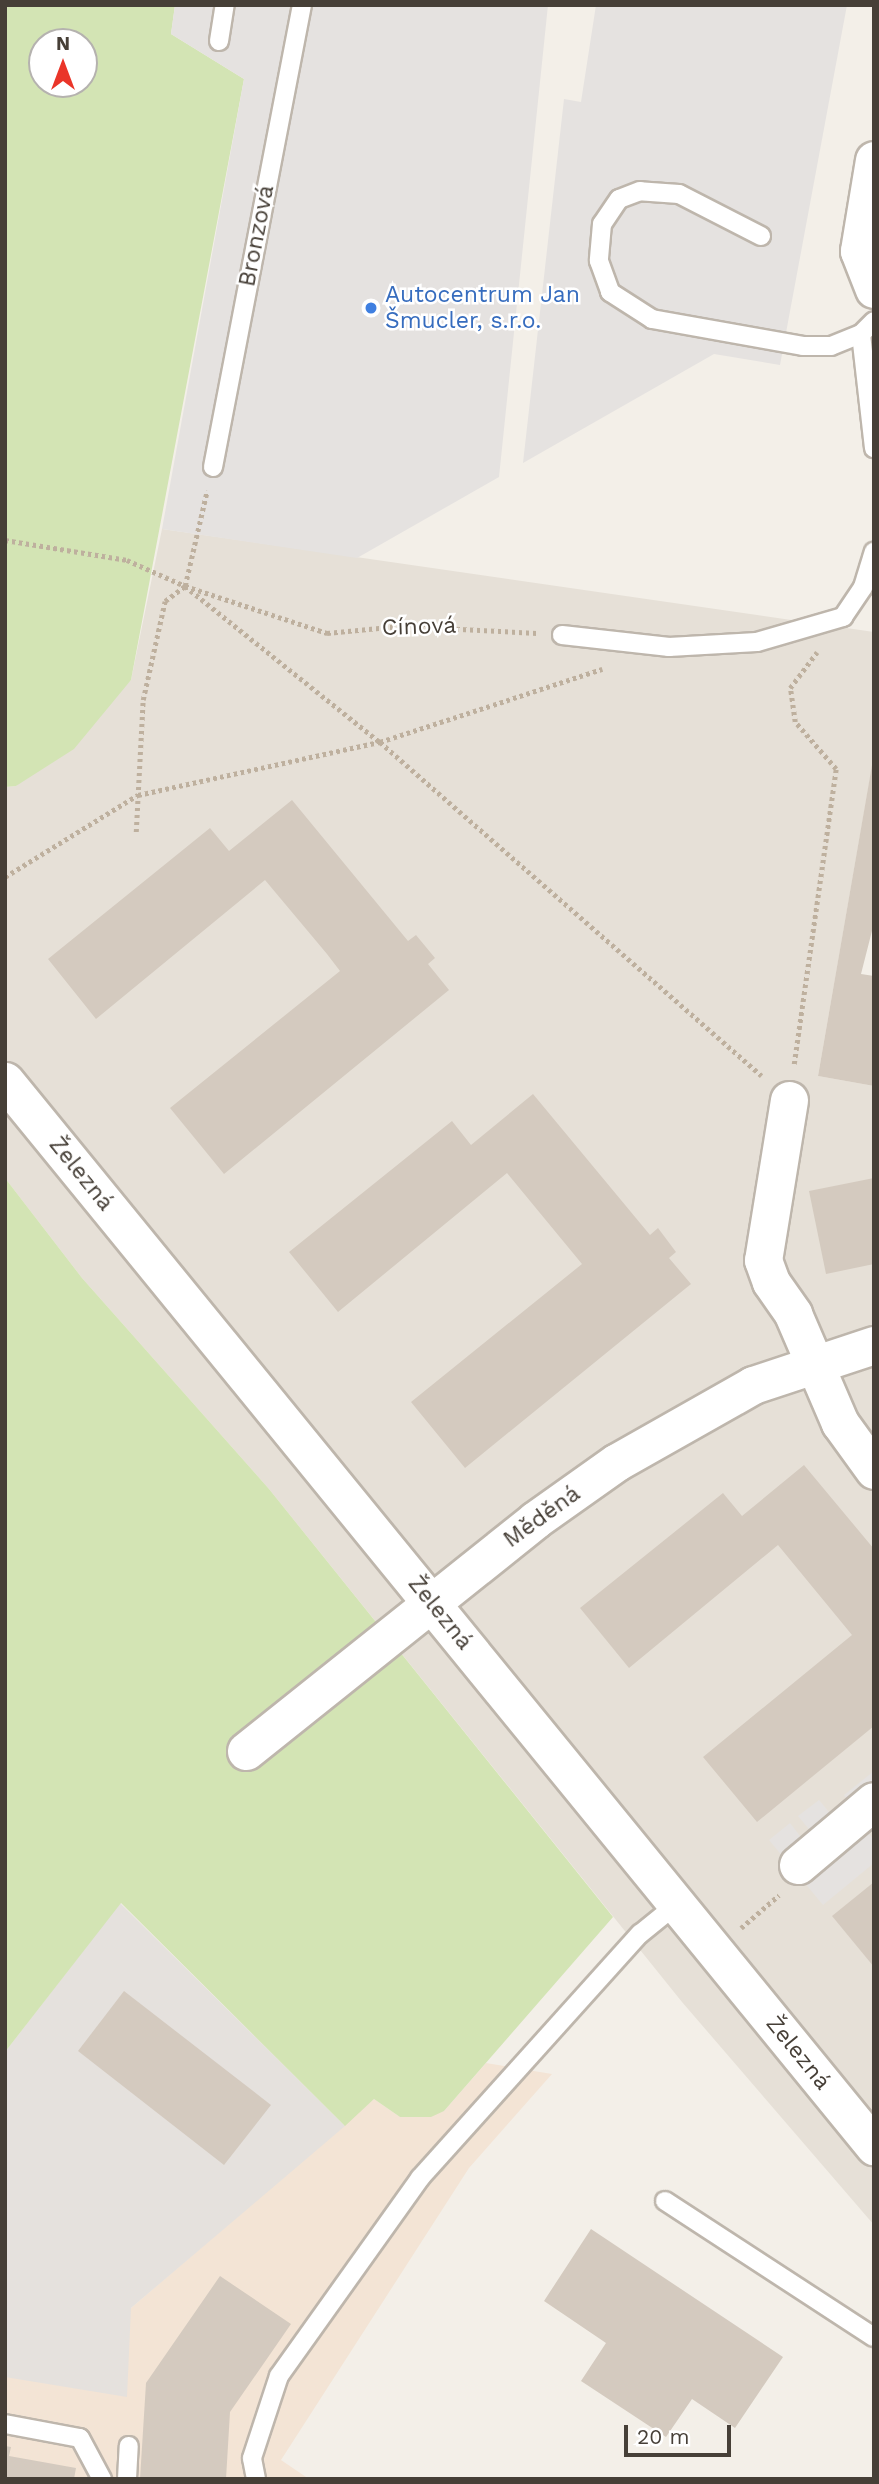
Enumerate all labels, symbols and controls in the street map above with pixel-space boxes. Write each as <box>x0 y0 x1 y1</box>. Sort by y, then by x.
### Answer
north arrow <box>28 28 98 98</box>
text: N <box>56 32 70 55</box>
street label: Bronzová <box>234 183 280 289</box>
place label: Autocentrum Jan Šmucler, s.r.o. <box>385 281 581 335</box>
marker: Autocentrum Jan Šmucler, s.r.o. <box>363 300 379 316</box>
street label: Cínová <box>381 612 457 642</box>
street label: Železná <box>43 1131 119 1217</box>
street label: Měděná <box>498 1480 586 1554</box>
street label: Železná <box>402 1570 478 1656</box>
street label: Železná <box>760 2010 836 2096</box>
scale bar <box>627 2410 734 2454</box>
text: 20 m <box>637 2424 689 2449</box>

